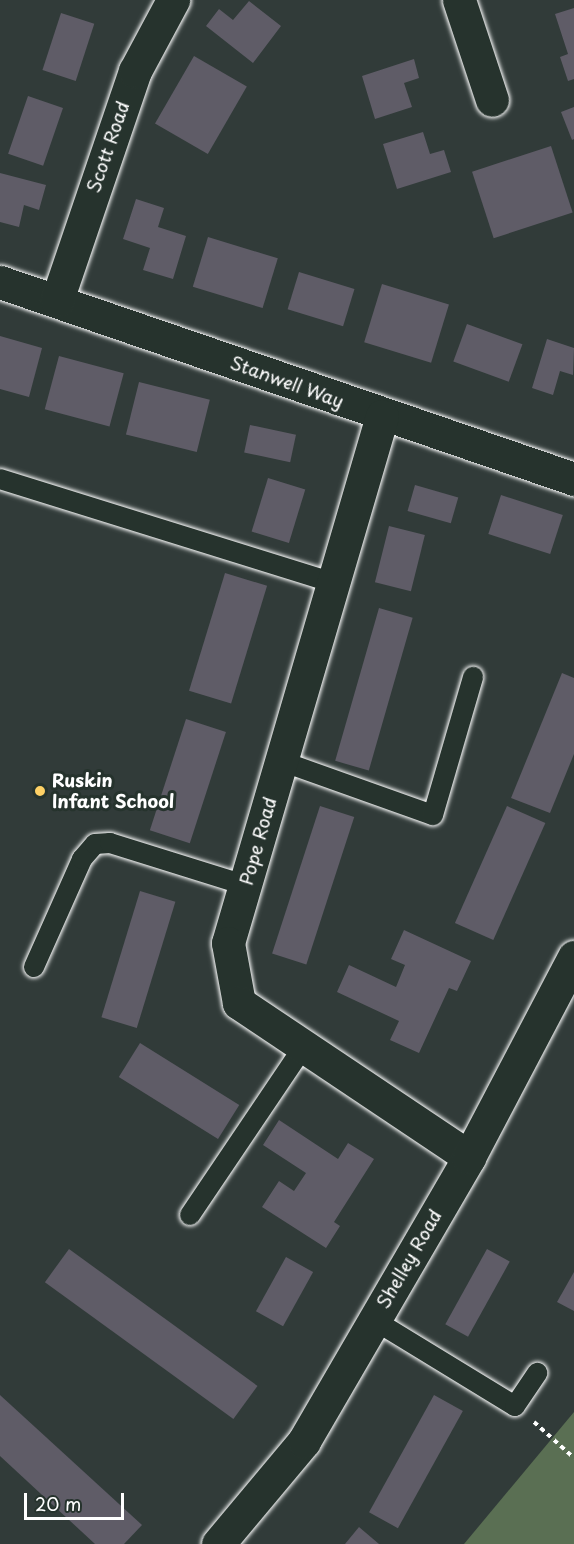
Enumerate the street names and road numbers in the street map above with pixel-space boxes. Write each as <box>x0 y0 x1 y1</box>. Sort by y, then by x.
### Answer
street label: Scott Road <box>82 98 134 196</box>
street label: Stanwell Way <box>227 351 347 413</box>
street label: Pope Road <box>235 794 281 888</box>
street label: Shelley Road <box>372 1205 446 1313</box>

